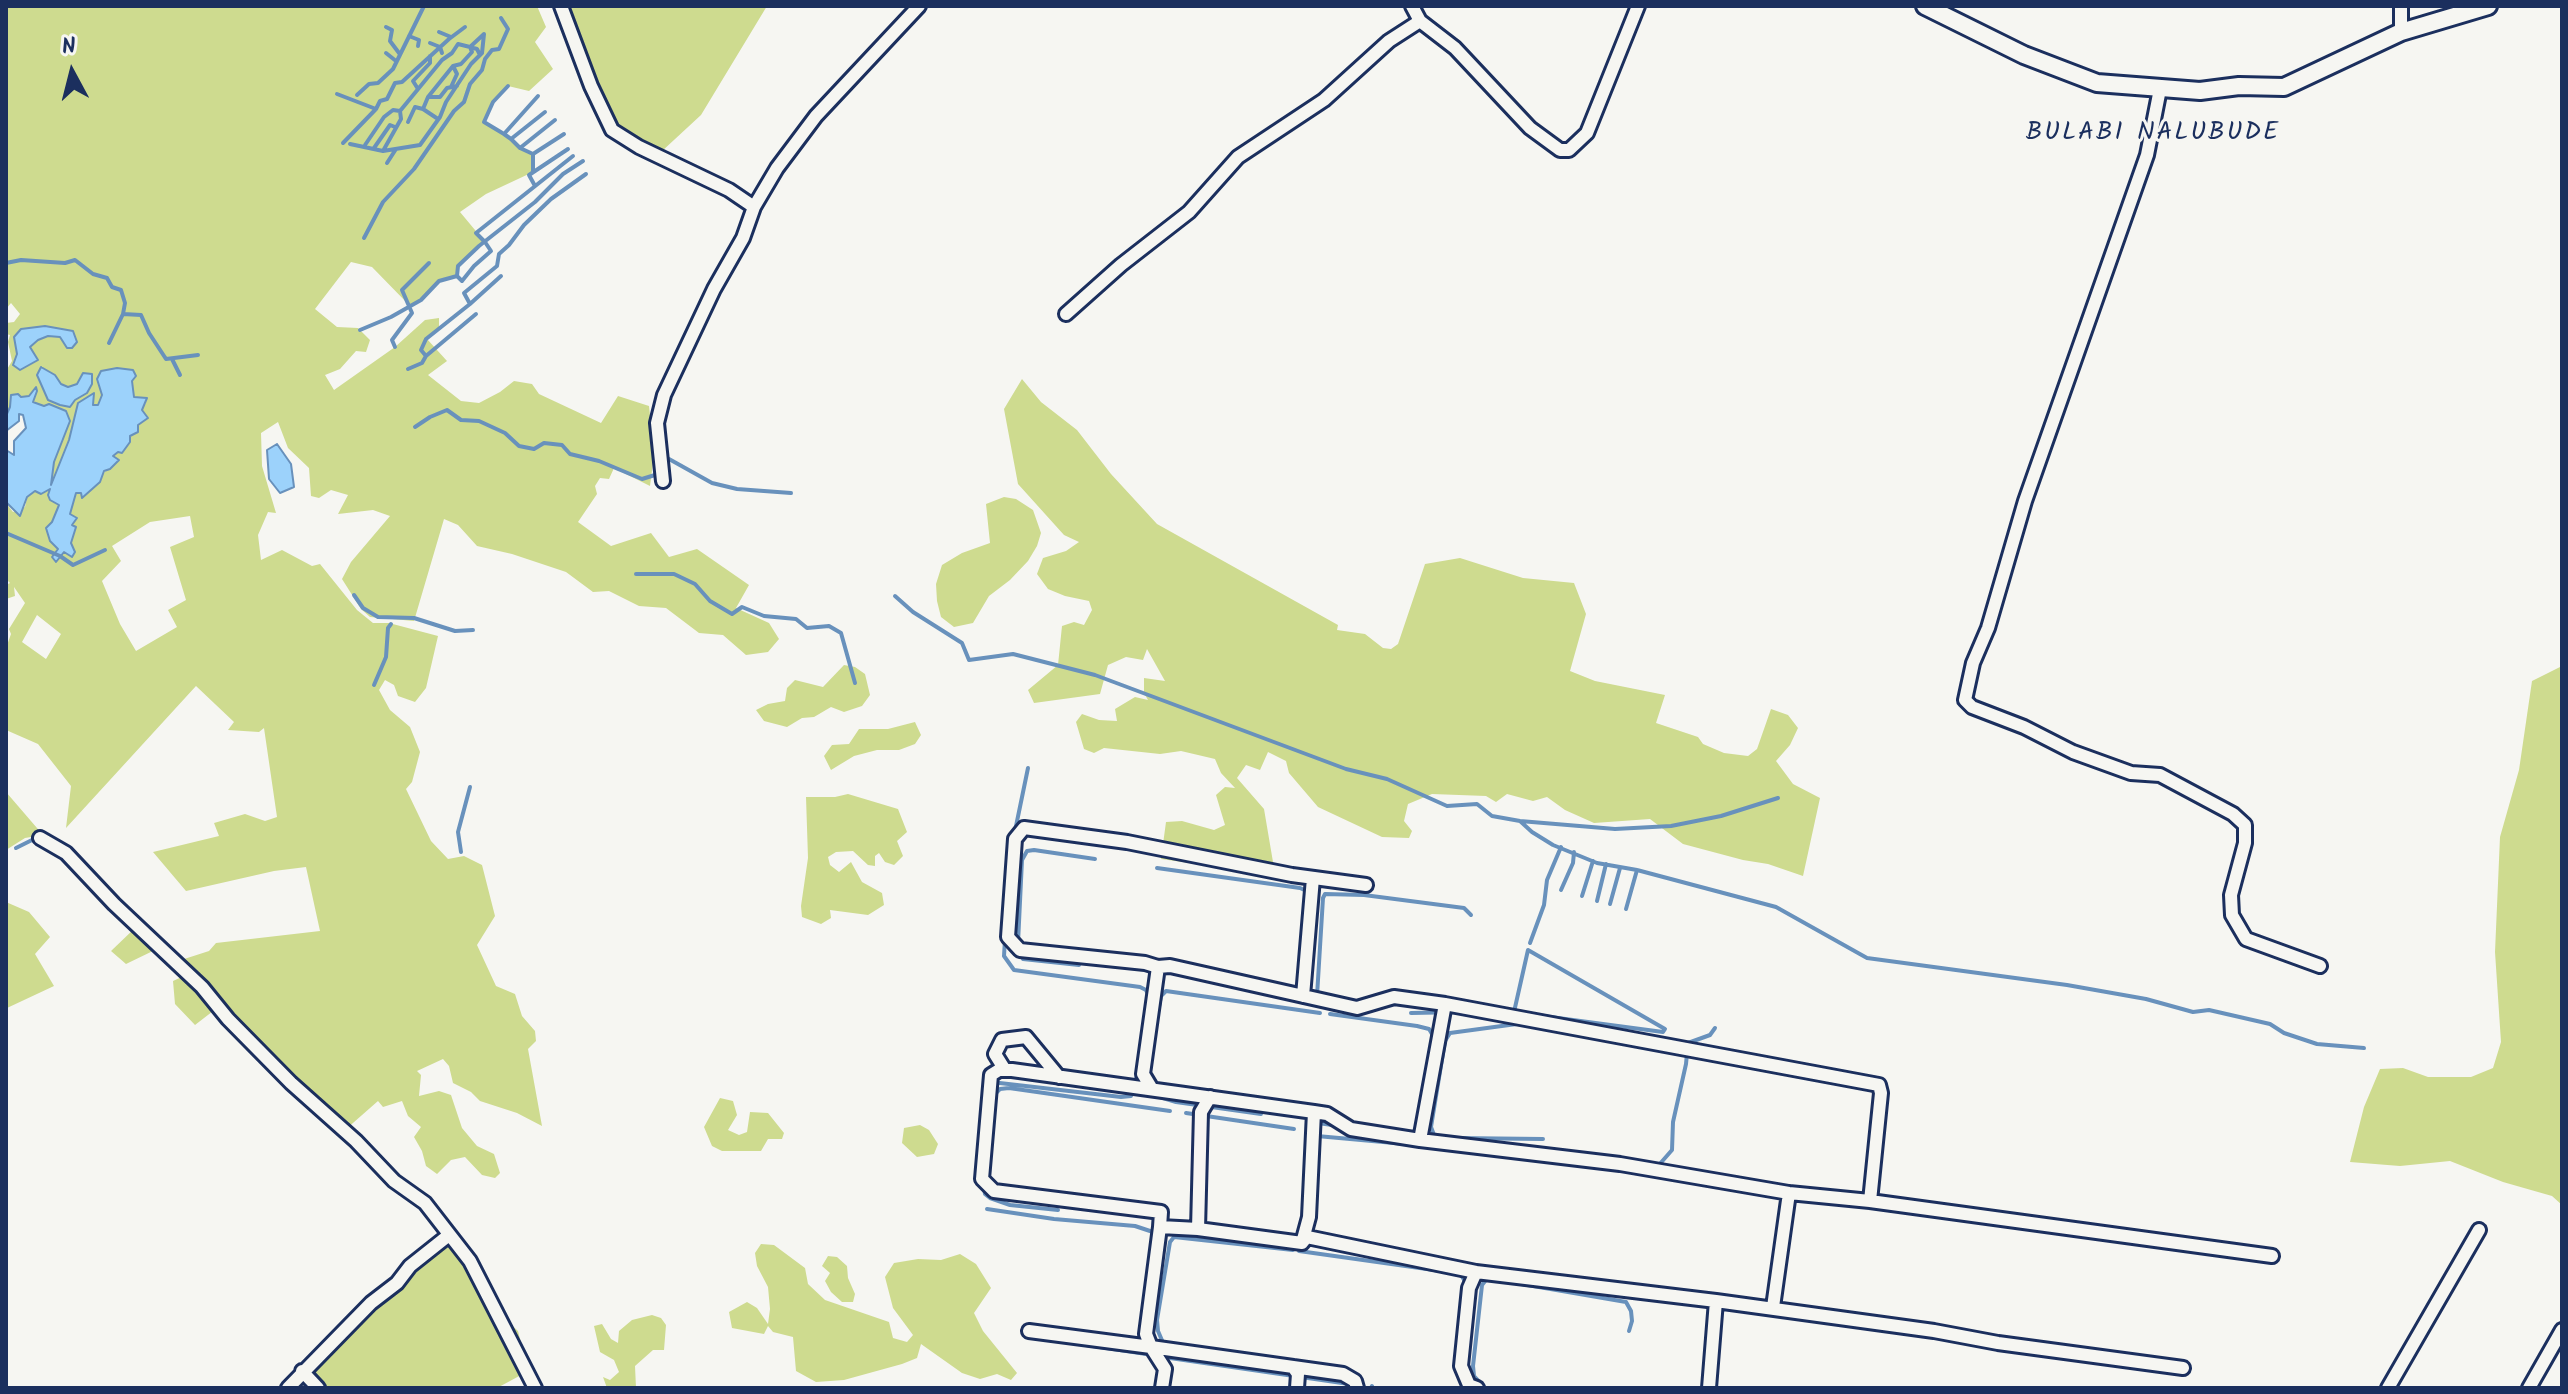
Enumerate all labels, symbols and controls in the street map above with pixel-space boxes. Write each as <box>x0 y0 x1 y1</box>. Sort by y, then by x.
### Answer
text: N <box>60 29 78 66</box>
north arrow <box>32 32 112 112</box>
district label: BULABI NALUBUDE <box>2026 119 2280 151</box>

